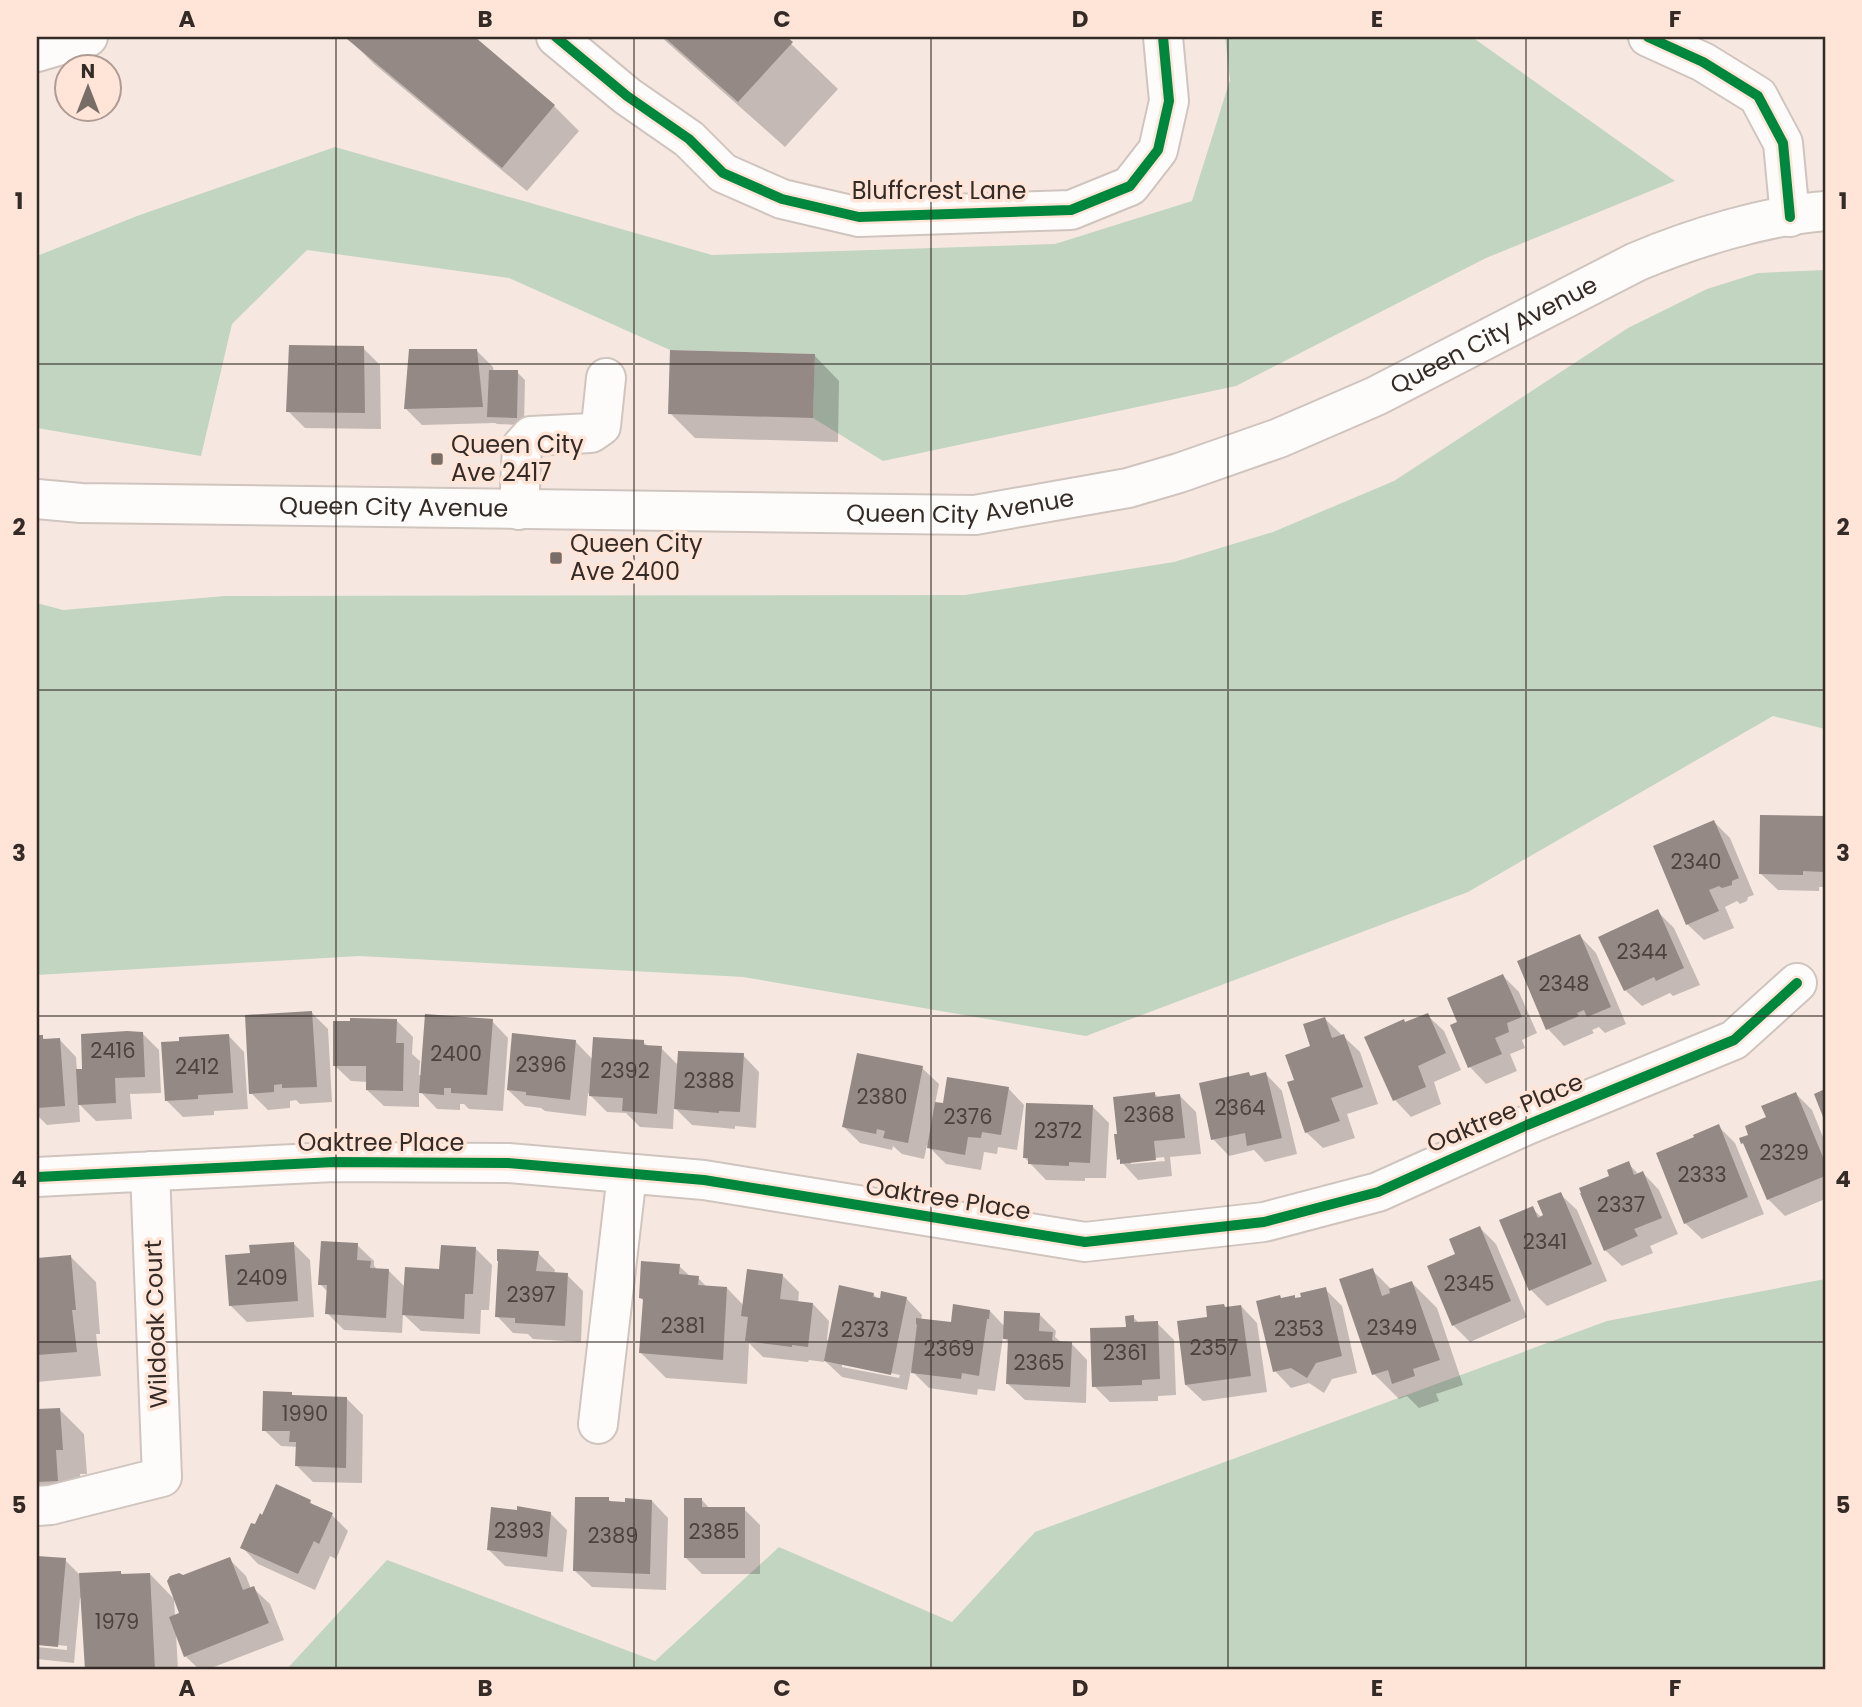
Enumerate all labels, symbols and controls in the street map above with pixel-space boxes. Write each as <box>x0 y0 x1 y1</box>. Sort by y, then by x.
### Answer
text: A <box>179 3 196 35</box>
text: B <box>477 3 493 35</box>
text: C <box>773 3 791 35</box>
text: D <box>1072 3 1088 35</box>
text: E <box>1371 3 1383 35</box>
text: F <box>1669 3 1681 35</box>
north arrow <box>52 52 122 122</box>
text: N <box>81 58 95 85</box>
street label: Bluffcrest Lane <box>852 174 1026 207</box>
text: 1 <box>15 185 23 217</box>
text: 1 <box>1839 185 1847 217</box>
street label: Queen City Avenue <box>1384 268 1603 402</box>
place label: Queen City Ave 2417 <box>451 428 584 489</box>
marker: Queen City Ave 2417 <box>429 451 445 467</box>
street label: Queen City Avenue <box>846 481 1077 531</box>
street label: Queen City Avenue <box>279 489 509 525</box>
text: 2 <box>12 511 26 543</box>
text: 2 <box>1836 511 1850 543</box>
place label: Queen City Ave 2400 <box>570 527 703 588</box>
marker: Queen City Ave 2400 <box>548 550 564 566</box>
text: 3 <box>12 837 26 869</box>
text: 3 <box>1836 837 1850 869</box>
house number: 2340 <box>1671 847 1721 876</box>
house number: 2344 <box>1617 937 1667 966</box>
house number: 2348 <box>1539 969 1589 998</box>
house number: 2416 <box>90 1036 136 1065</box>
house number: 2400 <box>430 1039 482 1068</box>
house number: 2396 <box>515 1050 567 1079</box>
house number: 2412 <box>175 1052 219 1081</box>
house number: 2392 <box>600 1056 650 1085</box>
street label: Oaktree Place <box>1422 1065 1588 1160</box>
house number: 2388 <box>684 1066 734 1095</box>
house number: 2380 <box>857 1082 907 1111</box>
house number: 2364 <box>1215 1093 1266 1122</box>
house number: 2368 <box>1123 1100 1175 1129</box>
house number: 2376 <box>943 1102 993 1131</box>
house number: 2372 <box>1034 1116 1082 1145</box>
street label: Oaktree Place <box>298 1126 464 1159</box>
house number: 2329 <box>1759 1138 1809 1167</box>
house number: 2333 <box>1677 1160 1727 1189</box>
text: 4 <box>11 1163 27 1195</box>
text: 4 <box>1835 1163 1851 1195</box>
street label: Oaktree Place <box>863 1169 1033 1228</box>
house number: 2337 <box>1597 1190 1645 1219</box>
house number: 2341 <box>1523 1227 1567 1256</box>
street label: Wildoak Court <box>136 1239 175 1409</box>
house number: 2409 <box>236 1263 288 1292</box>
house number: 2345 <box>1444 1269 1494 1298</box>
house number: 2397 <box>506 1280 556 1309</box>
house number: 2381 <box>661 1311 705 1340</box>
house number: 2349 <box>1367 1313 1417 1342</box>
house number: 2353 <box>1274 1314 1324 1343</box>
house number: 2373 <box>841 1315 889 1344</box>
house number: 2357 <box>1189 1333 1239 1362</box>
house number: 2369 <box>923 1334 975 1363</box>
house number: 2361 <box>1103 1338 1147 1367</box>
house number: 2365 <box>1014 1348 1064 1377</box>
house number: 1990 <box>282 1399 328 1428</box>
text: 5 <box>12 1489 26 1521</box>
text: 5 <box>1836 1489 1850 1521</box>
house number: 2393 <box>494 1516 544 1545</box>
house number: 2385 <box>689 1517 739 1546</box>
house number: 2389 <box>588 1521 638 1550</box>
house number: 1979 <box>95 1607 139 1636</box>
text: A <box>179 1672 196 1704</box>
text: B <box>477 1672 493 1704</box>
text: C <box>773 1672 791 1704</box>
text: D <box>1072 1672 1088 1704</box>
text: E <box>1371 1672 1383 1704</box>
text: F <box>1669 1672 1681 1704</box>

